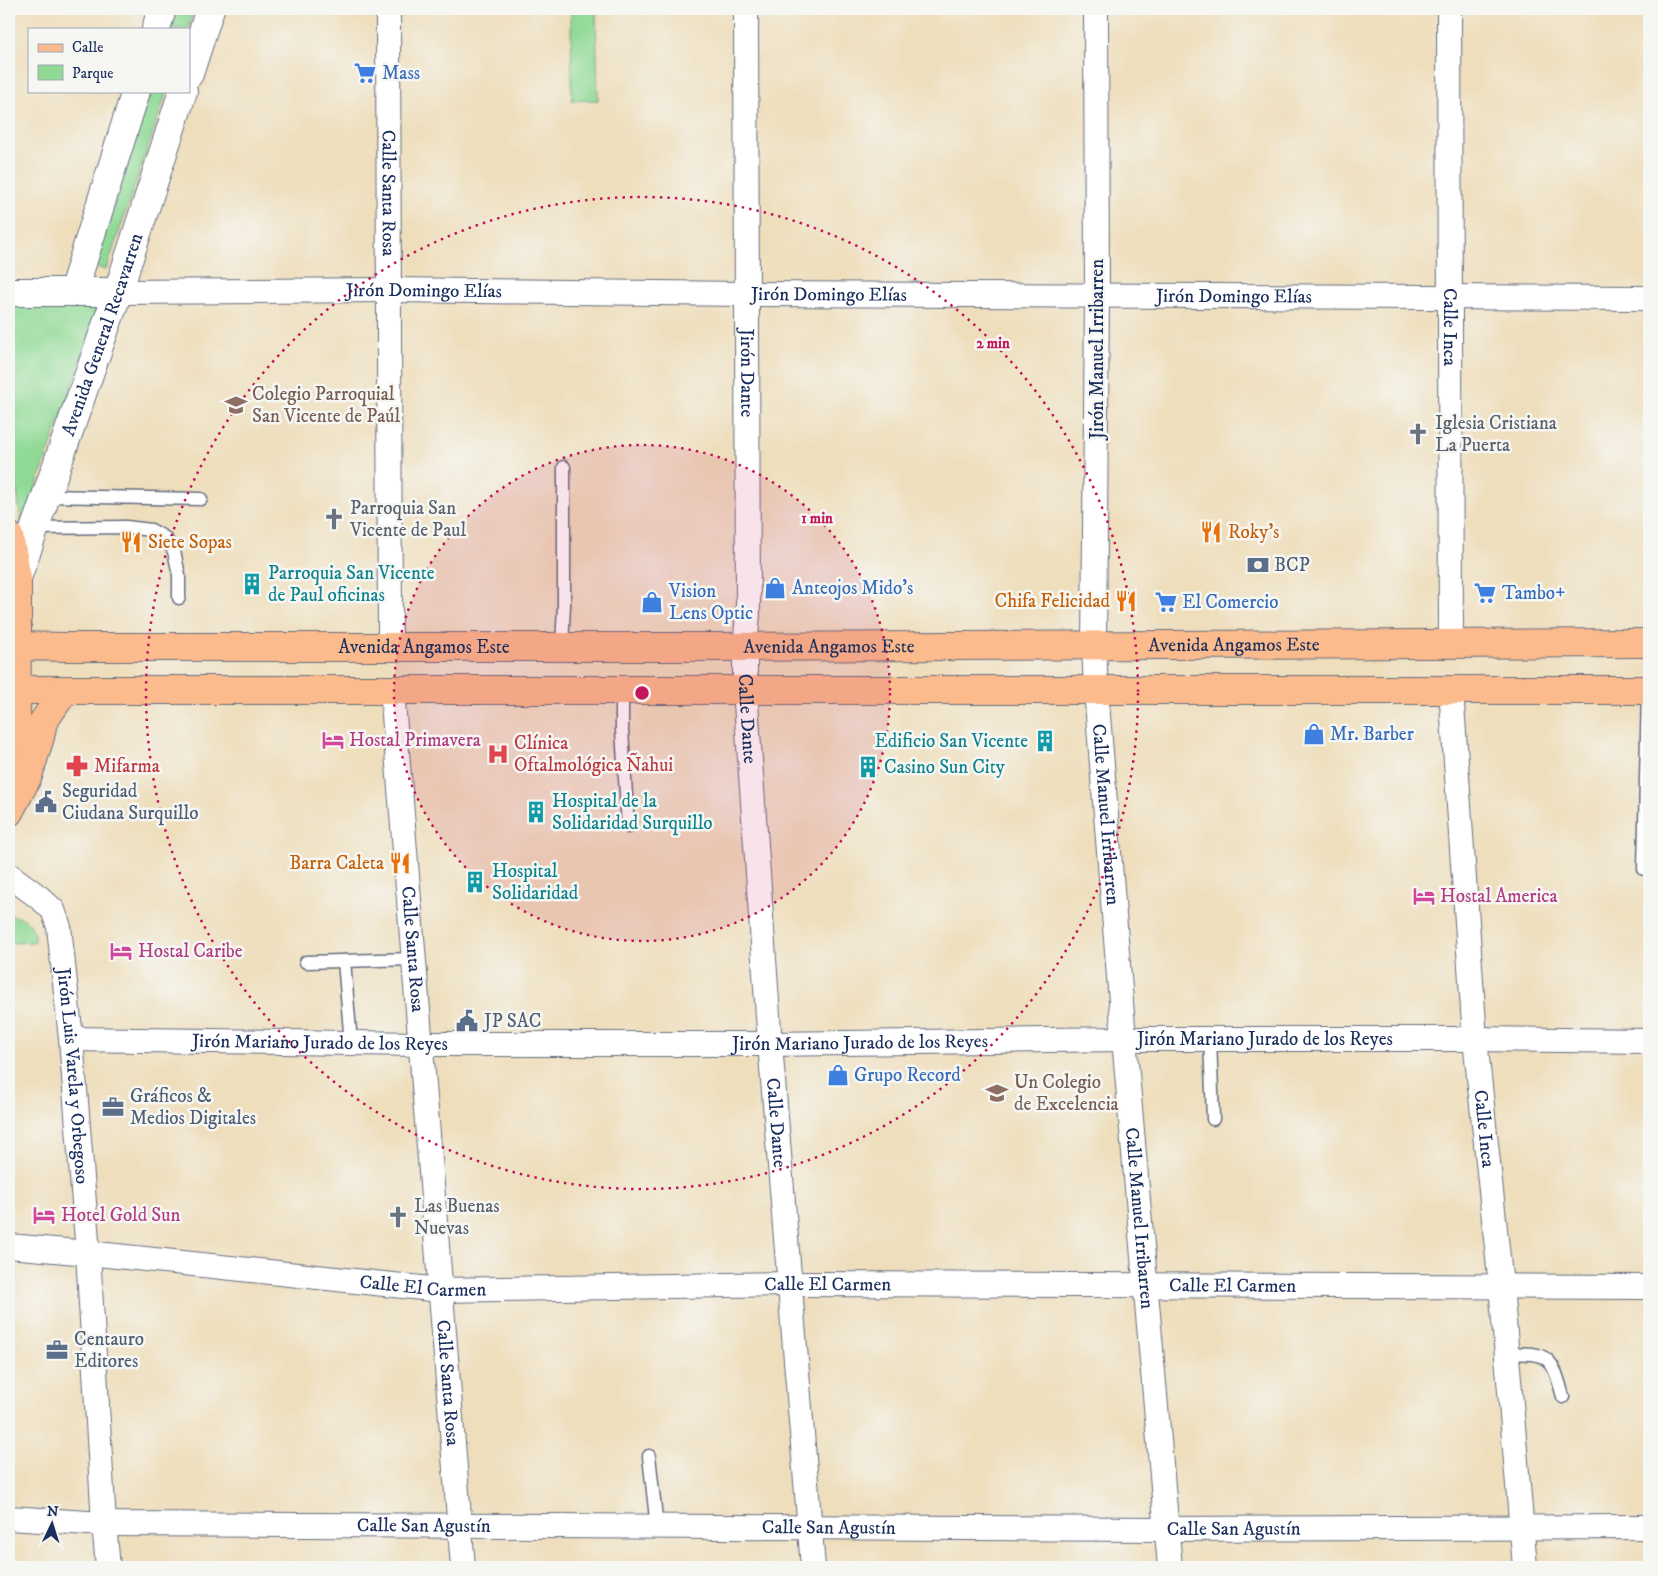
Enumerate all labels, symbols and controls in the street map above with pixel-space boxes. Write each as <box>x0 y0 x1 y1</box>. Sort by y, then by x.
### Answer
legend <box>28 28 190 92</box>
text: Calle <box>72 38 104 57</box>
supermarket icon: Mass <box>352 60 378 86</box>
place label: Mass <box>382 62 420 85</box>
text: Parque <box>72 64 113 83</box>
street label: Calle Santa Rosa <box>377 130 400 256</box>
street label: Avenida General Recavarren <box>57 230 148 439</box>
street label: Jirón Manuel Irribarren <box>1086 259 1109 441</box>
street label: Jirón Domingo Elías <box>344 278 502 303</box>
street label: Jirón Domingo Elías <box>749 283 907 306</box>
street label: Jirón Domingo Elías <box>1154 284 1312 308</box>
street label: Calle Inca <box>1438 288 1462 366</box>
street label: Jirón Dante <box>736 327 759 417</box>
text: 2 min <box>976 334 1010 353</box>
place label: Colegio Parroquial San Vicente de Paúl <box>252 383 400 428</box>
school or university icon: Colegio Parroquial San Vicente de Paúl <box>223 392 249 418</box>
place label: Iglesia Cristiana La Puerta <box>1435 412 1557 457</box>
church icon: Iglesia Cristiana La Puerta <box>1405 421 1431 447</box>
place label: Parroquia San Vicente de Paul <box>349 497 466 542</box>
church icon: Parroquia San Vicente de Paul <box>321 506 347 532</box>
text: 1 min <box>801 509 833 528</box>
restaurant icon: Roky's <box>1198 519 1224 545</box>
place label: Roky's <box>1228 521 1279 544</box>
restaurant icon: Siete Sopas <box>118 529 144 555</box>
place label: Siete Sopas <box>148 531 232 554</box>
bank icon: BCP <box>1245 552 1271 578</box>
place label: BCP <box>1274 554 1310 577</box>
place label: Parroquia San Vicente de Paul oficinas <box>268 562 435 607</box>
building icon: Parroquia San Vicente de Paul oficinas <box>239 571 265 597</box>
shop icon: Anteojos Mido's <box>762 575 788 601</box>
place label: Anteojos Mido's <box>792 577 913 600</box>
place label: Vision Lens Optic <box>668 580 753 625</box>
supermarket icon: Tambo+ <box>1472 580 1498 606</box>
place label: Tambo+ <box>1502 582 1566 605</box>
restaurant icon: Chifa Felicidad <box>1113 588 1139 614</box>
shop icon: Vision Lens Optic <box>639 589 665 615</box>
supermarket icon: El Comercio <box>1153 589 1179 615</box>
place label: Chifa Felicidad <box>995 590 1111 613</box>
place label: El Comercio <box>1182 591 1279 614</box>
street label: Avenida Angamos Este <box>1148 633 1320 657</box>
street label: Avenida Angamos Este <box>743 635 915 658</box>
street label: Avenida Angamos Este <box>338 636 510 659</box>
street label: Calle Dante <box>733 674 762 765</box>
centre of rings <box>633 684 651 702</box>
shop icon: Mr. Barber <box>1301 721 1327 747</box>
street label: Calle Manuel Irribarren <box>1087 723 1125 906</box>
place label: Mr. Barber <box>1330 723 1414 746</box>
hotel icon: Hostal Primavera <box>320 727 346 753</box>
building icon: Edificio San Vicente <box>1032 728 1058 754</box>
place label: Hostal Primavera <box>349 729 481 752</box>
place label: Edificio San Vicente <box>874 730 1028 753</box>
place label: Clínica Oftalmológica Ñahui <box>514 732 673 777</box>
hospital icon: Clínica Oftalmológica Ñahui <box>485 741 511 767</box>
pharmacy icon: Mifarma <box>64 753 90 779</box>
building icon: Casino Sun City <box>855 754 881 780</box>
place label: Mifarma <box>94 755 160 778</box>
place label: Casino Sun City <box>884 756 1006 779</box>
place label: Seguridad Ciudana Surquillo <box>62 780 198 826</box>
public building icon: Seguridad Ciudana Surquillo <box>33 789 59 815</box>
place label: Hospital de la Solidaridad Surquillo <box>552 790 713 836</box>
building icon: Hospital de la Solidaridad Surquillo <box>523 799 549 825</box>
restaurant icon: Barra Caleta <box>387 850 413 876</box>
place label: Barra Caleta <box>289 852 384 875</box>
place label: Hospital Solidaridad <box>492 860 579 905</box>
building icon: Hospital Solidaridad <box>462 869 488 895</box>
hotel icon: Hostal America <box>1411 883 1437 909</box>
street label: Calle Santa Rosa <box>396 885 430 1013</box>
place label: Hostal America <box>1440 885 1558 908</box>
hotel icon: Hostal Caribe <box>108 938 134 964</box>
place label: Hostal Caribe <box>138 940 243 963</box>
street label: Jirón Luis Varela y Orbegoso <box>52 965 94 1185</box>
public building icon: JP SAC <box>454 1008 480 1034</box>
place label: JP SAC <box>482 1010 541 1033</box>
street label: Jirón Mariano Jurado de los Reyes <box>1135 1028 1393 1051</box>
street label: Jirón Mariano Jurado de los Reyes <box>190 1029 448 1056</box>
street label: Jirón Mariano Jurado de los Reyes <box>730 1029 988 1056</box>
shop icon: Grupo Record <box>825 1062 851 1088</box>
place label: Grupo Record <box>854 1064 961 1087</box>
place label: Un Colegio de Excelencia <box>1014 1071 1119 1116</box>
street label: Calle Dante <box>761 1077 792 1169</box>
school or university icon: Un Colegio de Excelencia <box>984 1080 1010 1106</box>
place label: Gráficos & Medios Digitales <box>130 1085 256 1130</box>
street label: Calle Inca <box>1469 1089 1500 1169</box>
office icon: Gráficos & Medios Digitales <box>100 1094 126 1120</box>
street label: Calle Manuel Irribarren <box>1120 1126 1159 1310</box>
place label: Las Buenas Nuevas <box>414 1195 500 1240</box>
hotel icon: Hotel Gold Sun <box>31 1202 57 1228</box>
place label: Hotel Gold Sun <box>61 1204 180 1227</box>
church icon: Las Buenas Nuevas <box>385 1204 411 1230</box>
street label: Calle El Carmen <box>358 1270 487 1302</box>
street label: Calle El Carmen <box>764 1272 891 1296</box>
street label: Calle El Carmen <box>1169 1274 1296 1297</box>
street label: Calle Santa Rosa <box>432 1319 465 1447</box>
place label: Centauro Editores <box>74 1328 144 1373</box>
office icon: Centauro Editores <box>44 1337 70 1363</box>
north arrow <box>28 1498 78 1548</box>
text: N <box>46 1503 60 1521</box>
street label: Calle San Agustín <box>357 1514 491 1537</box>
street label: Calle San Agustín <box>762 1516 896 1539</box>
street label: Calle San Agustín <box>1167 1517 1301 1541</box>

